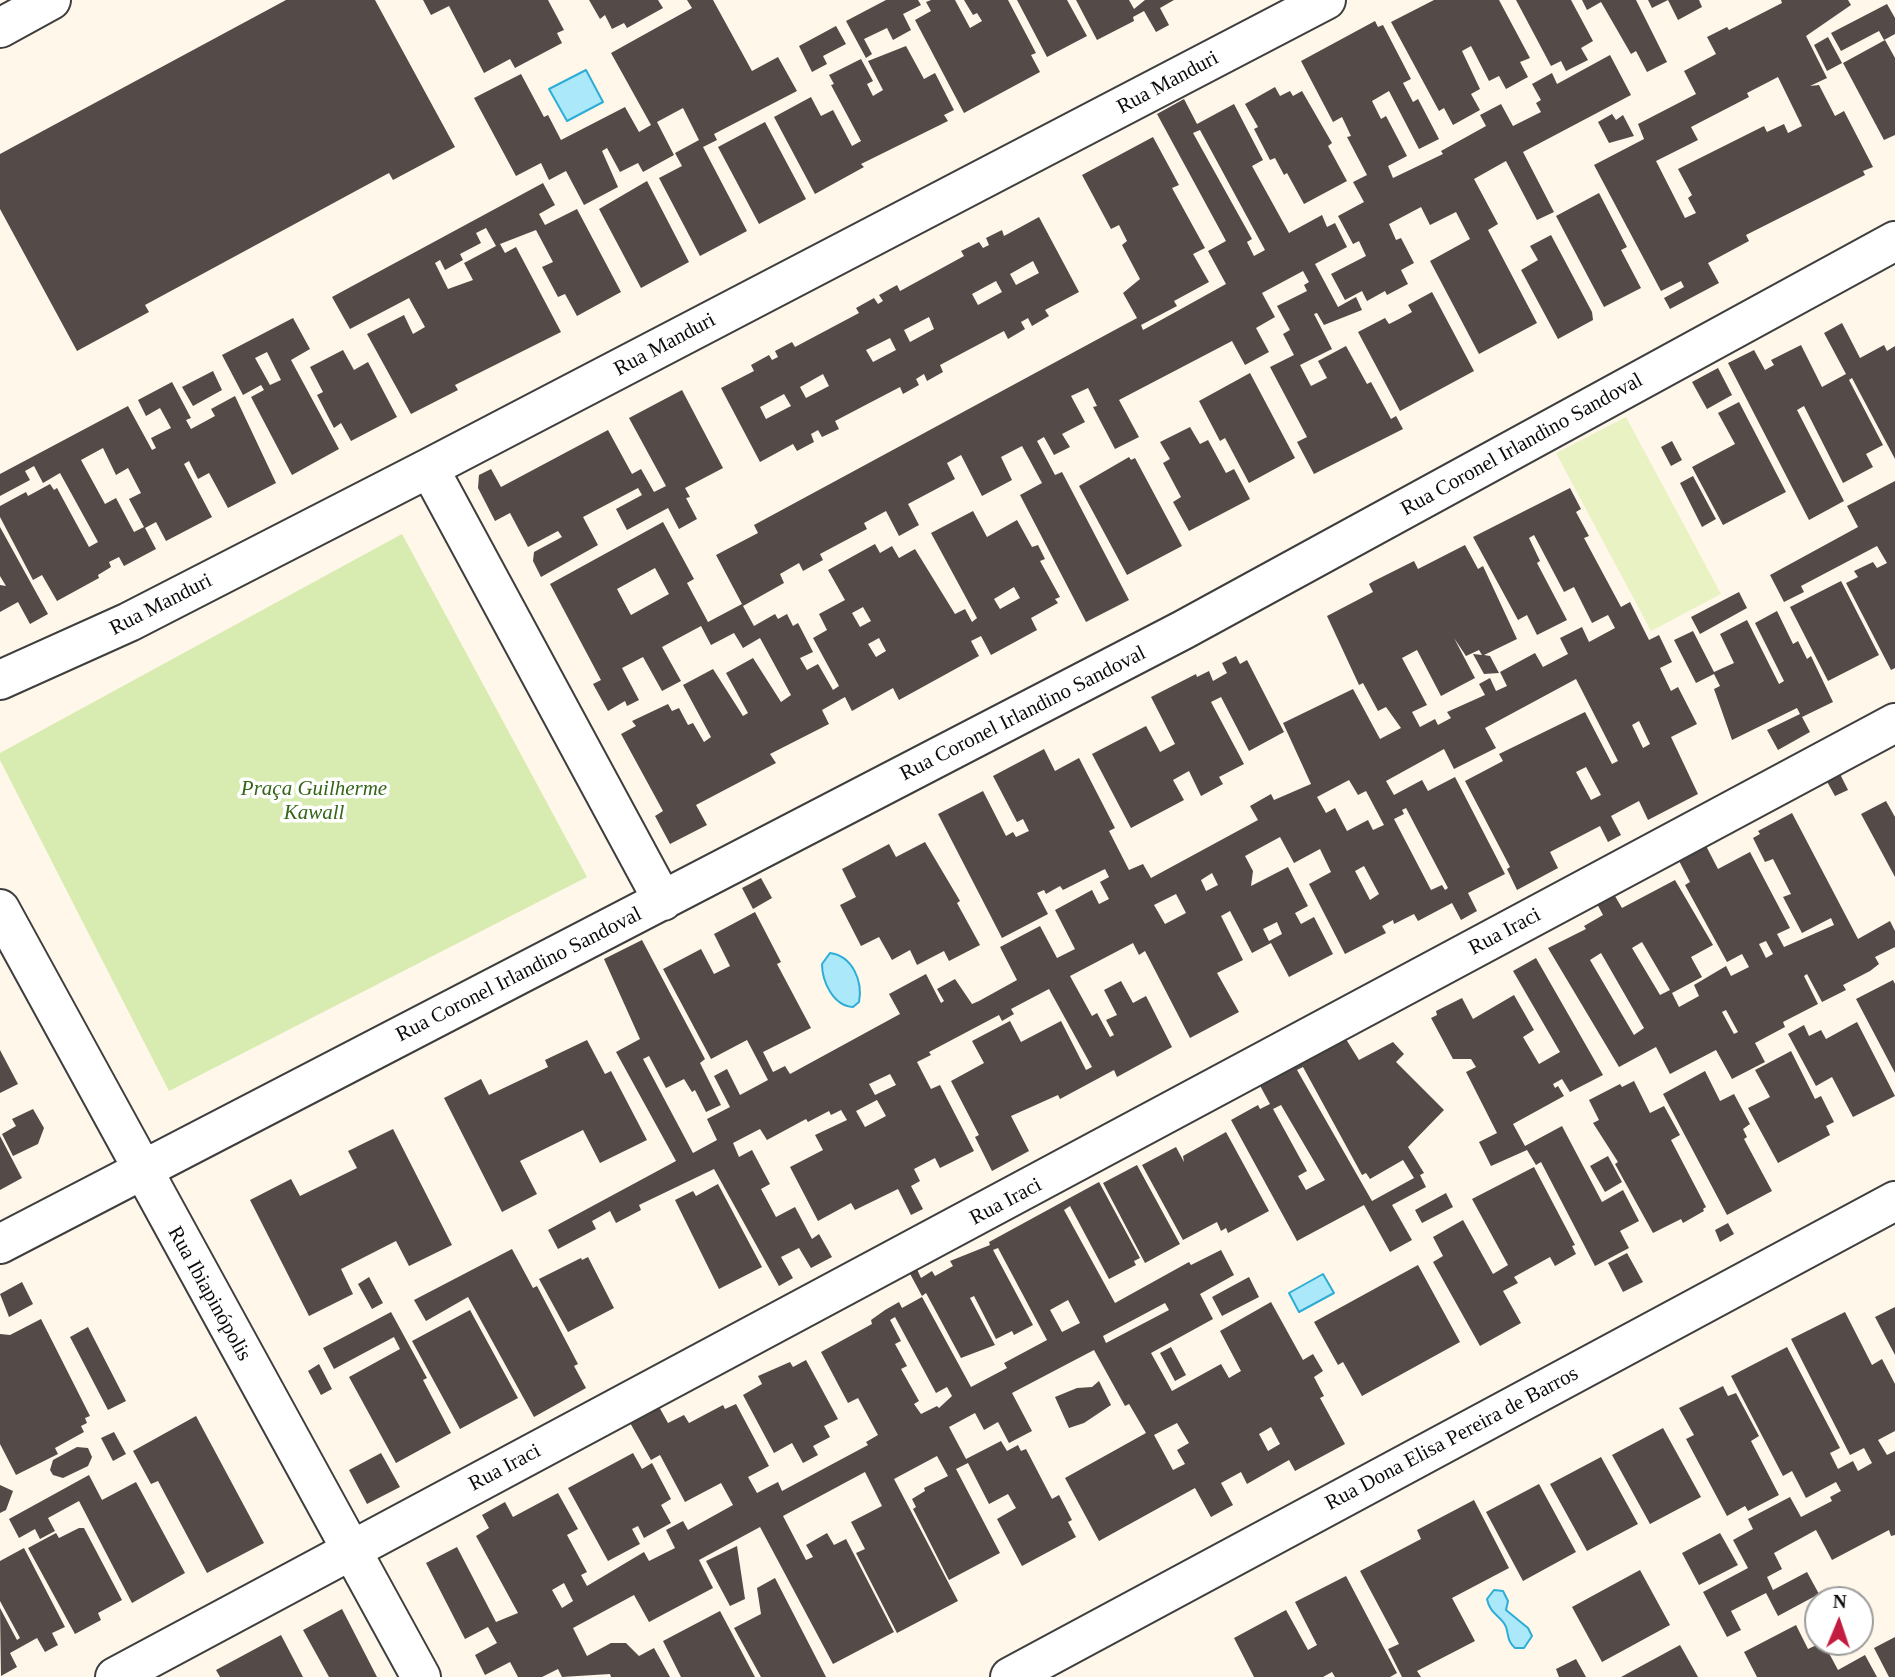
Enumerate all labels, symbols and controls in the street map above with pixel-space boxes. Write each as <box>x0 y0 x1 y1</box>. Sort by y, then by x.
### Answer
street label: Rua Manduri <box>1113 46 1223 120</box>
street label: Rua Manduri <box>610 308 720 382</box>
street label: Rua Coronel Irlandino Sandoval <box>1397 368 1647 522</box>
street label: Rua Manduri <box>106 568 216 642</box>
street label: Rua Coronel Irlandino Sandoval <box>896 641 1150 787</box>
park label: Praça Guilherme Kawall <box>241 776 387 826</box>
street label: Rua Coronel Irlandino Sandoval <box>392 902 646 1048</box>
street label: Rua Iraci <box>1465 903 1545 961</box>
street label: Rua Iraci <box>966 1173 1046 1231</box>
street label: Rua Ibiapinópolis <box>162 1222 256 1366</box>
street label: Rua Dona Elisa Pereira de Barros <box>1321 1361 1583 1517</box>
street label: Rua Iraci <box>465 1439 545 1497</box>
north arrow <box>1804 1586 1874 1656</box>
text: N <box>1832 1591 1847 1612</box>

